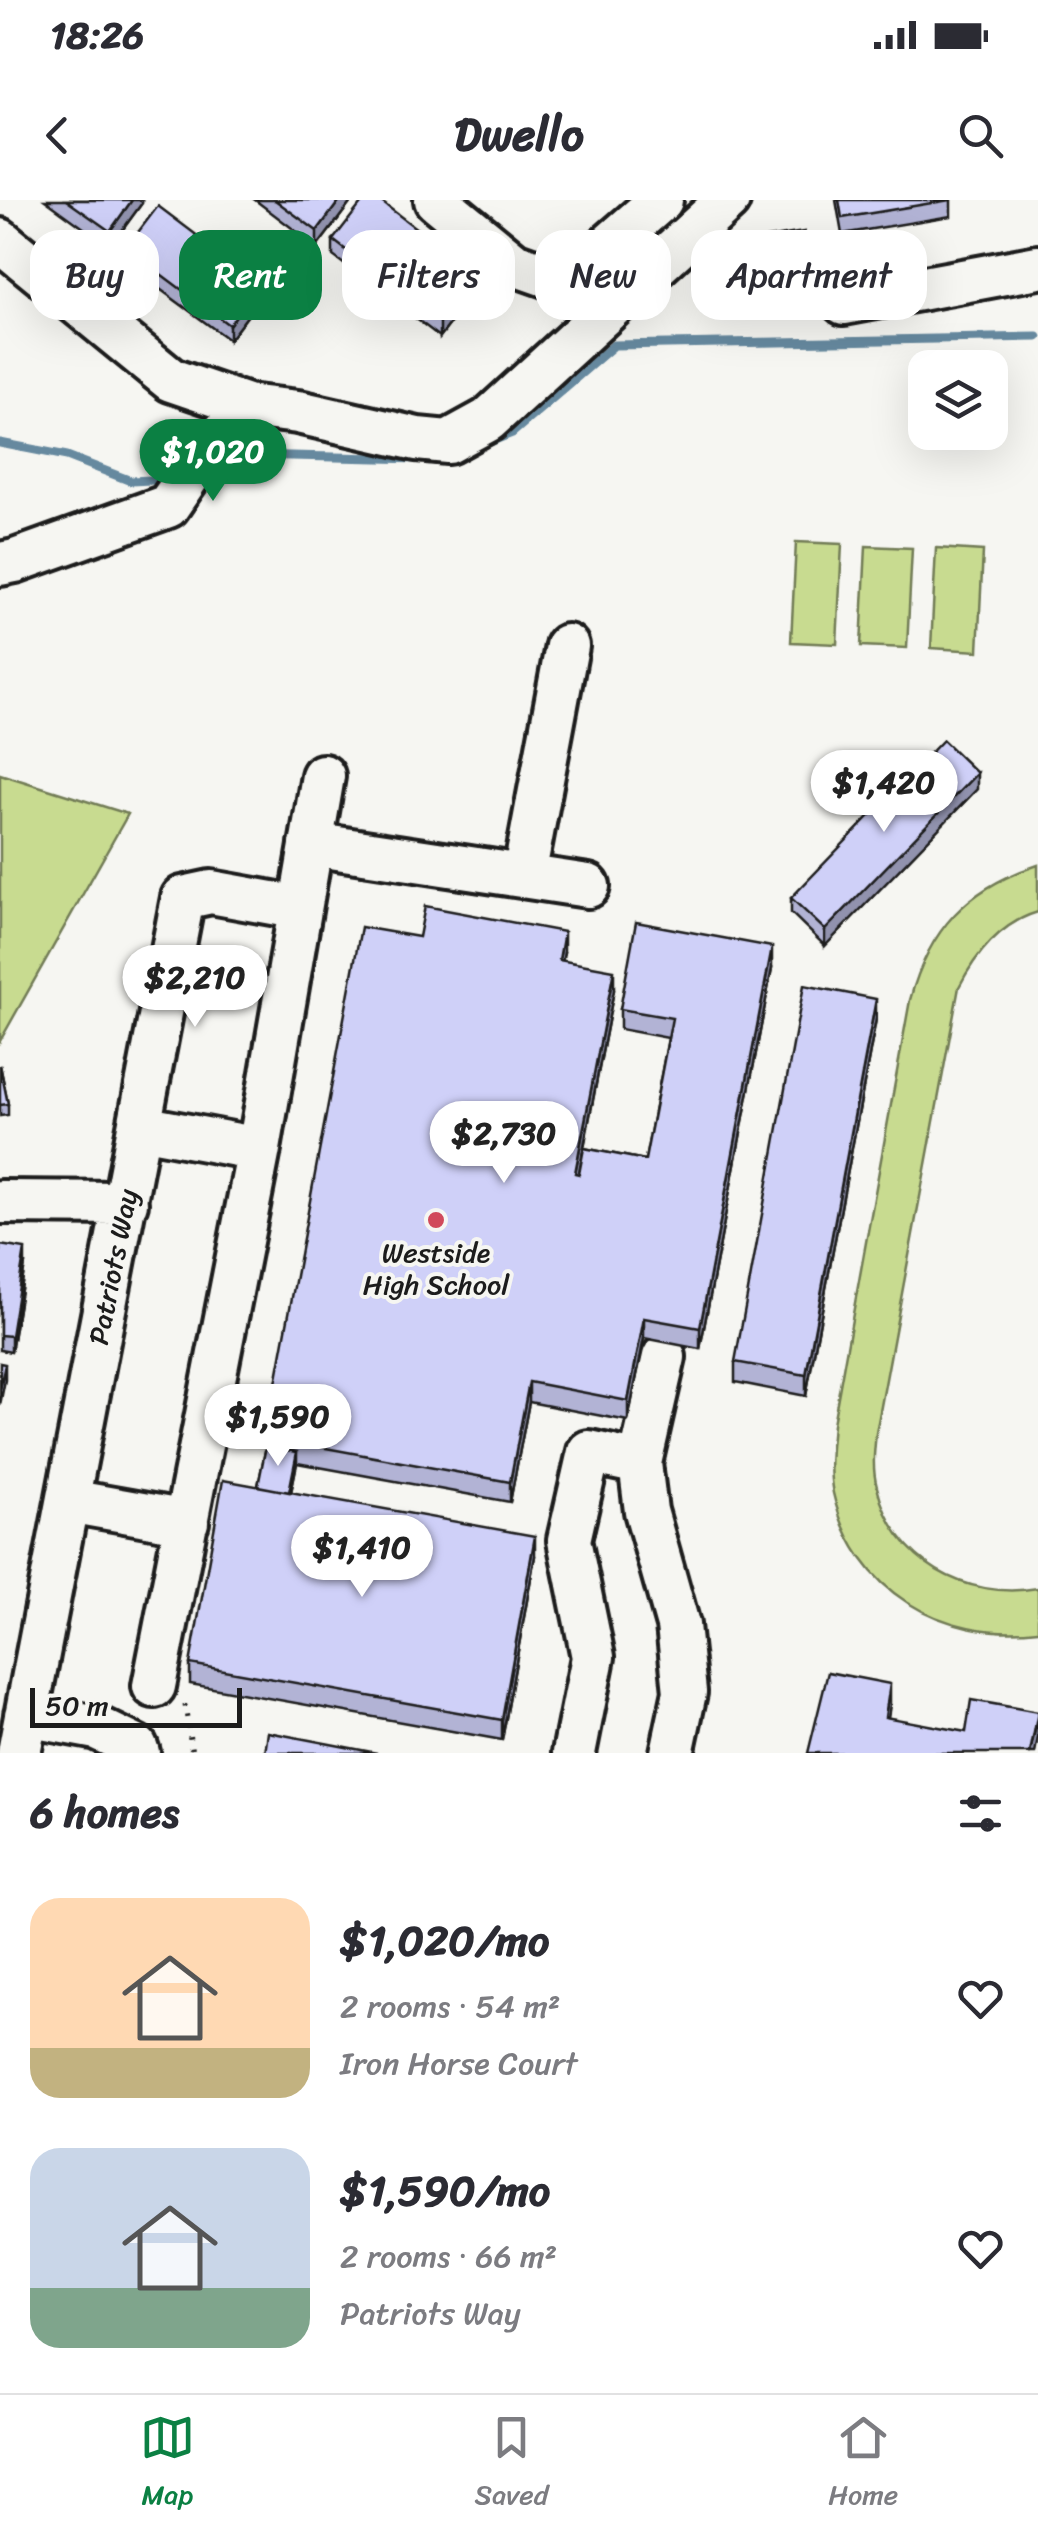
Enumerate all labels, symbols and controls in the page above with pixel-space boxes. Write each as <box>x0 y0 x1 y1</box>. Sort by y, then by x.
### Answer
text: 18:26 <box>50 2 144 69</box>
text: Dwello <box>454 95 584 175</box>
icon: back <box>30 108 85 163</box>
icon: search <box>953 108 1008 163</box>
chip: Buy <box>30 230 159 320</box>
chip: Rent <box>179 230 322 320</box>
chip: Filters <box>342 230 515 320</box>
chip: New <box>535 230 671 320</box>
chip: Apartment <box>691 230 927 320</box>
map controls <box>908 350 1008 450</box>
button: layers <box>908 350 1008 450</box>
pin: $1,020 <box>132 419 294 504</box>
text: $1,020 <box>162 423 264 480</box>
pin: $1,420 <box>803 750 965 835</box>
text: $1,420 <box>833 754 935 811</box>
pin: $2,210 <box>114 945 276 1030</box>
text: $2,210 <box>144 949 246 1006</box>
pin: $2,730 <box>423 1101 585 1186</box>
text: $2,730 <box>452 1105 556 1162</box>
street label: Patriots Way <box>74 1184 152 1349</box>
marker: Westside High School <box>425 1209 447 1231</box>
place label: Westside High School <box>363 1228 510 1309</box>
pin: $1,590 <box>197 1384 359 1469</box>
text: $1,590 <box>226 1388 330 1445</box>
pin: $1,410 <box>281 1515 443 1600</box>
text: $1,410 <box>313 1519 411 1576</box>
text: 50 m <box>45 1681 109 1730</box>
scale bar <box>30 1683 242 1728</box>
text: 6 homes <box>30 1776 179 1850</box>
icon: filters <box>953 1786 1008 1841</box>
text: $1,020/mo <box>340 1904 549 1978</box>
icon: home <box>110 1938 230 2058</box>
icon: heart <box>953 1971 1008 2026</box>
text: 2 rooms · 54 m² <box>340 1978 560 2035</box>
text: Iron Horse Court <box>340 2035 578 2092</box>
text: $1,590/mo <box>340 2154 550 2228</box>
icon: home <box>110 2188 230 2308</box>
icon: heart <box>953 2221 1008 2276</box>
text: 2 rooms · 66 m² <box>340 2228 557 2285</box>
text: Patriots Way <box>340 2285 521 2342</box>
tab: Map <box>140 2410 195 2519</box>
tab: Saved <box>475 2410 548 2519</box>
tab: Home <box>828 2410 898 2519</box>

